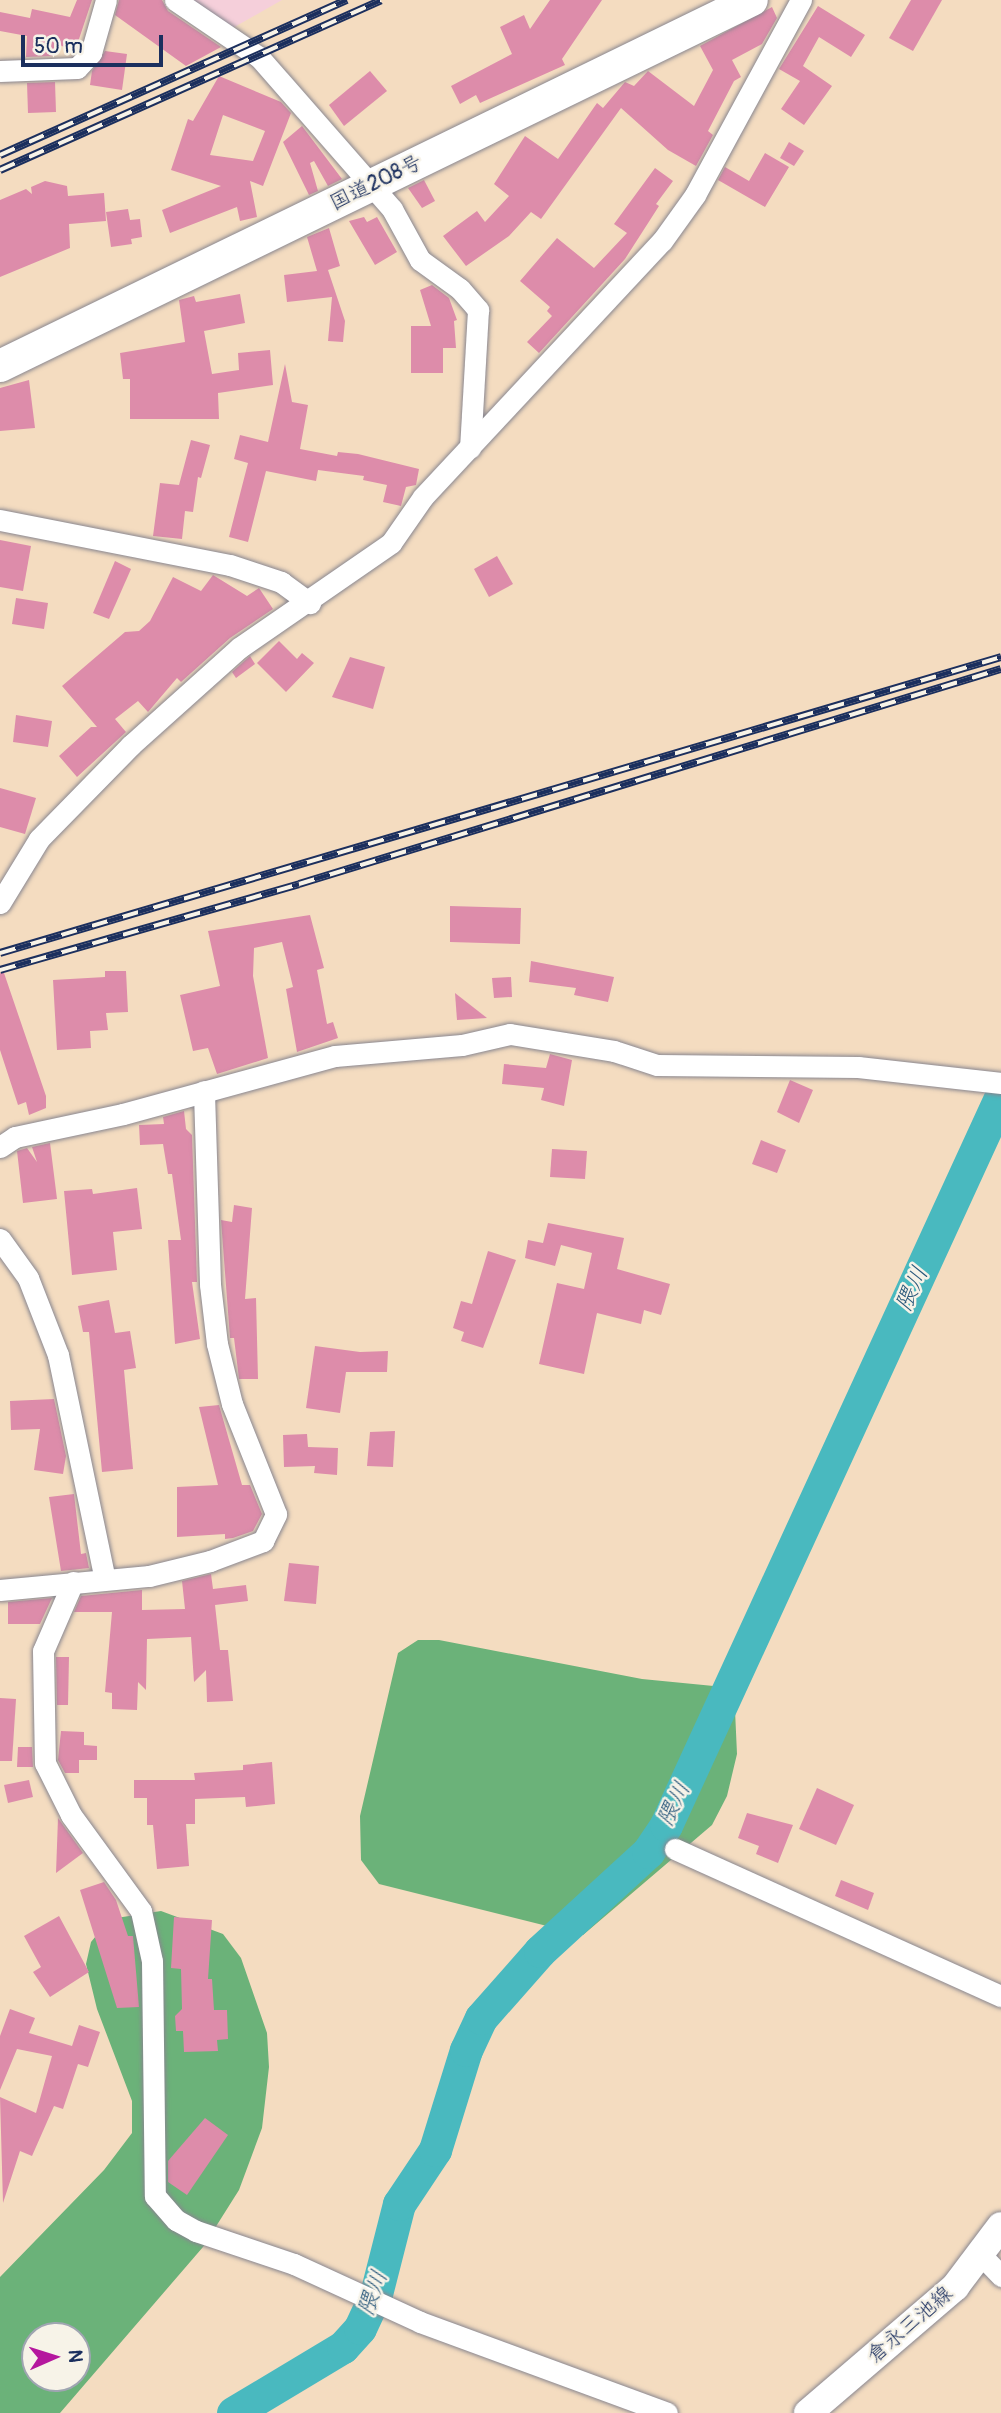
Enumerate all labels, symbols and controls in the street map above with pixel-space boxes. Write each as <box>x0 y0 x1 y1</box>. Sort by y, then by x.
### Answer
scale bar <box>24 21 166 65</box>
text: 50 m <box>34 33 83 60</box>
street label: 国道208号 <box>326 150 426 216</box>
water label: 隈川 <box>890 1262 934 1316</box>
water label: 隈川 <box>652 1777 696 1831</box>
water label: 隈川 <box>352 2267 394 2319</box>
street label: 倉永三池線 <box>862 2281 958 2369</box>
north arrow <box>21 2322 91 2392</box>
text: N <box>63 2349 87 2363</box>

